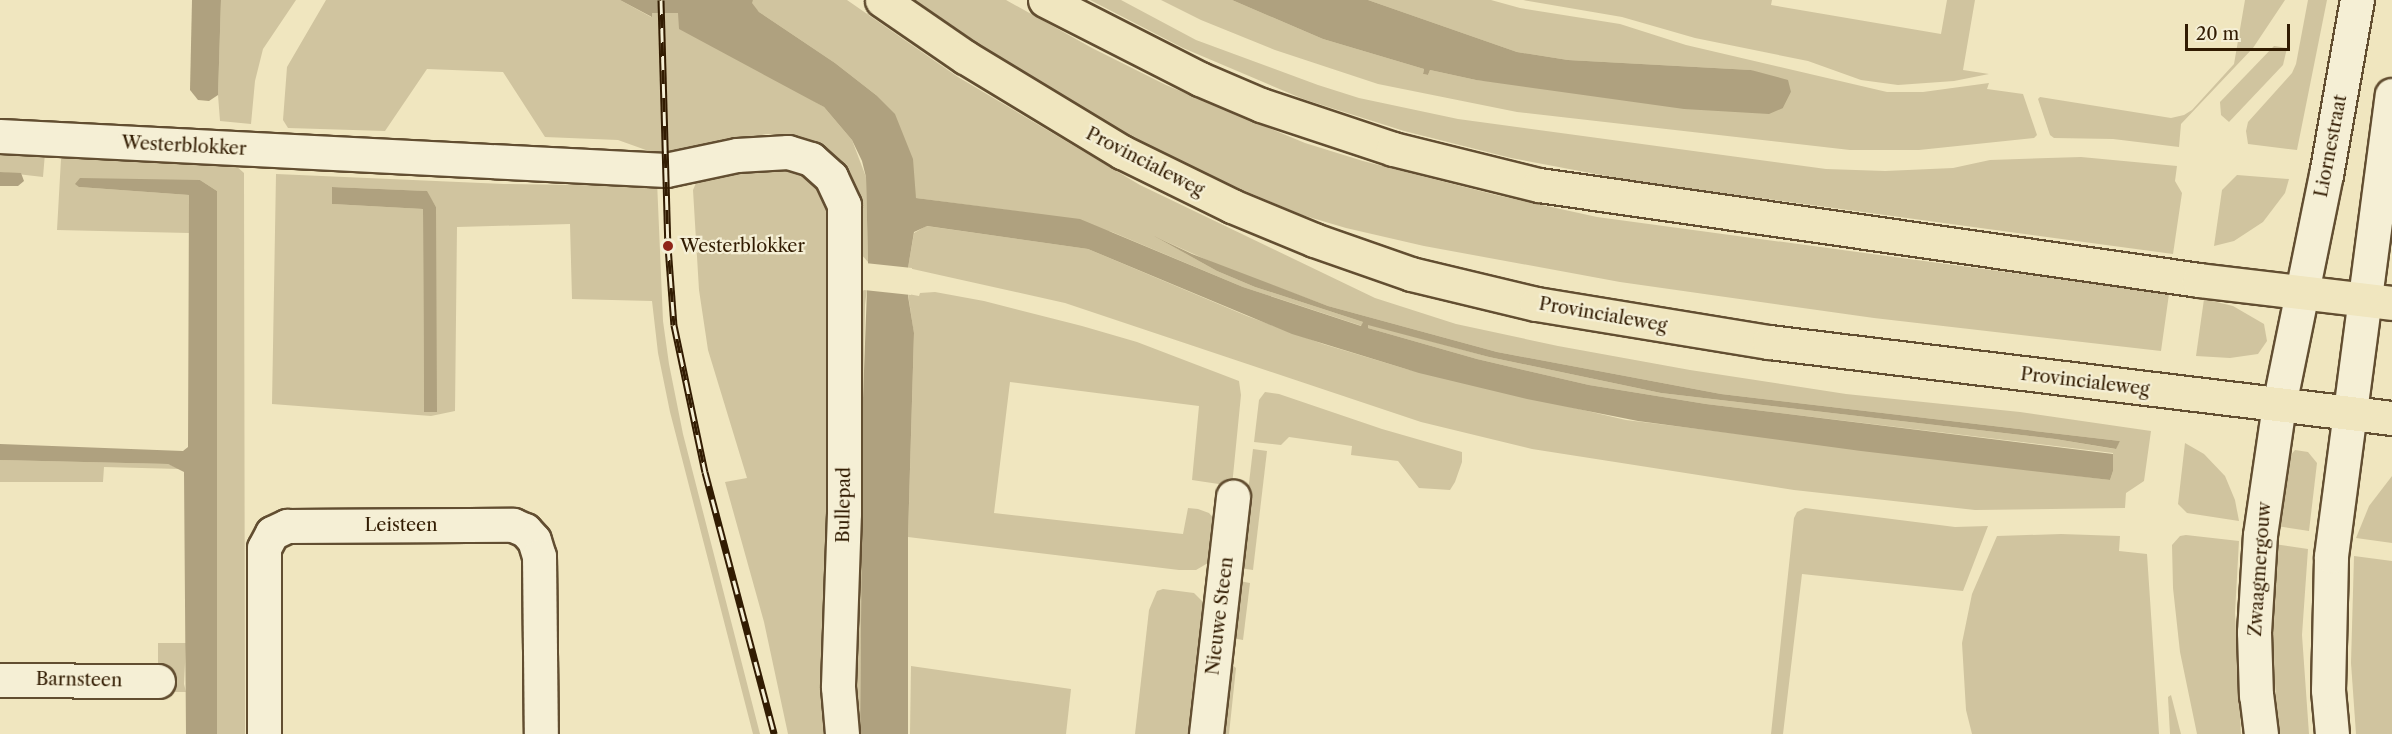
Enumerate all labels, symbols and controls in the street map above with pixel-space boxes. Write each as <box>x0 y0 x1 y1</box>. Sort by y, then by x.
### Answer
scale bar <box>2188 12 2293 50</box>
text: 20 m <box>2196 23 2239 45</box>
street label: Liornestraat <box>2310 93 2352 199</box>
street label: Provincialeweg <box>1082 123 1208 201</box>
street label: Westerblokker <box>121 132 247 160</box>
place label: Westerblokker <box>680 235 805 257</box>
marker: Westerblokker <box>661 239 675 253</box>
street label: Provincialeweg <box>1537 293 1669 337</box>
street label: Provincialeweg <box>2019 363 2151 401</box>
street label: Bullepad <box>833 467 855 543</box>
street label: Zwaagmergouw <box>2245 501 2275 637</box>
street label: Leisteen <box>365 514 437 536</box>
street label: Nieuwe Steen <box>1202 556 1238 676</box>
street label: Barnsteen <box>36 668 122 692</box>

